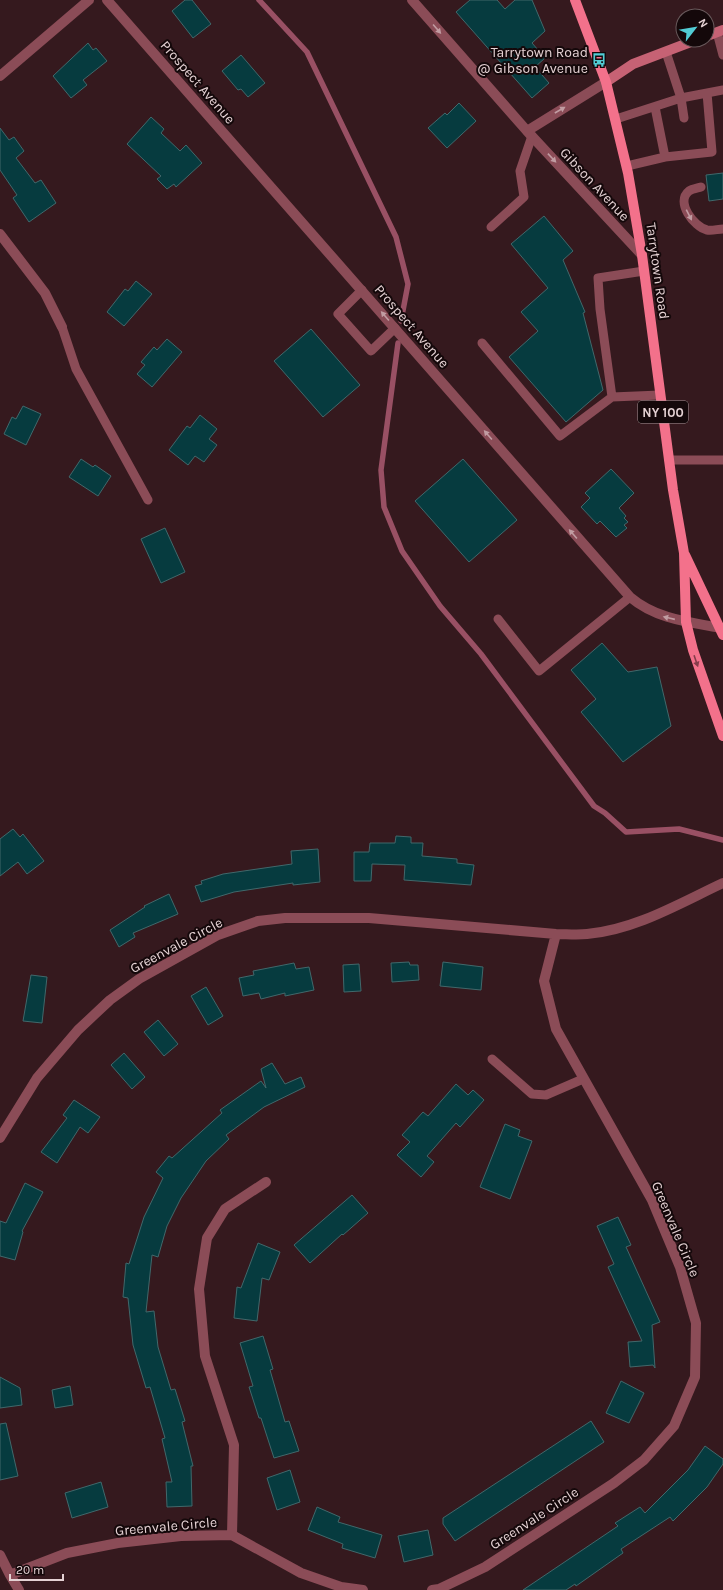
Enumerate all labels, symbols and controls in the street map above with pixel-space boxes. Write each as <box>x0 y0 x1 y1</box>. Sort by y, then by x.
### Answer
north arrow <box>675 8 715 48</box>
text: N <box>696 16 711 30</box>
one-way arrow <box>433 24 442 34</box>
street label: Prospect Avenue <box>157 37 239 128</box>
place label: Tarrytown Road @ Gibson Avenue <box>477 44 588 77</box>
bus stop icon: Tarrytown Road @ Gibson Avenue <box>591 52 607 68</box>
one-way arrow <box>554 107 566 114</box>
street label: Gibson Avenue <box>556 144 633 225</box>
one-way arrow <box>547 153 556 162</box>
one-way arrow <box>686 209 693 221</box>
street label: Tarrytown Road <box>642 222 673 320</box>
street label: Prospect Avenue <box>371 281 453 372</box>
one-way arrow <box>380 311 389 321</box>
road number: NY 100 <box>638 401 688 423</box>
one-way arrow <box>484 430 493 441</box>
one-way arrow <box>569 528 578 539</box>
one-way arrow <box>662 615 674 621</box>
one-way arrow <box>694 655 700 667</box>
street label: Greenvale Circle <box>127 914 225 977</box>
street label: Greenvale Circle <box>648 1179 703 1280</box>
street label: Greenvale Circle <box>487 1483 582 1553</box>
street label: Greenvale Circle <box>114 1514 218 1539</box>
scale bar <box>10 1556 63 1582</box>
text: 20 m <box>16 1563 44 1577</box>

